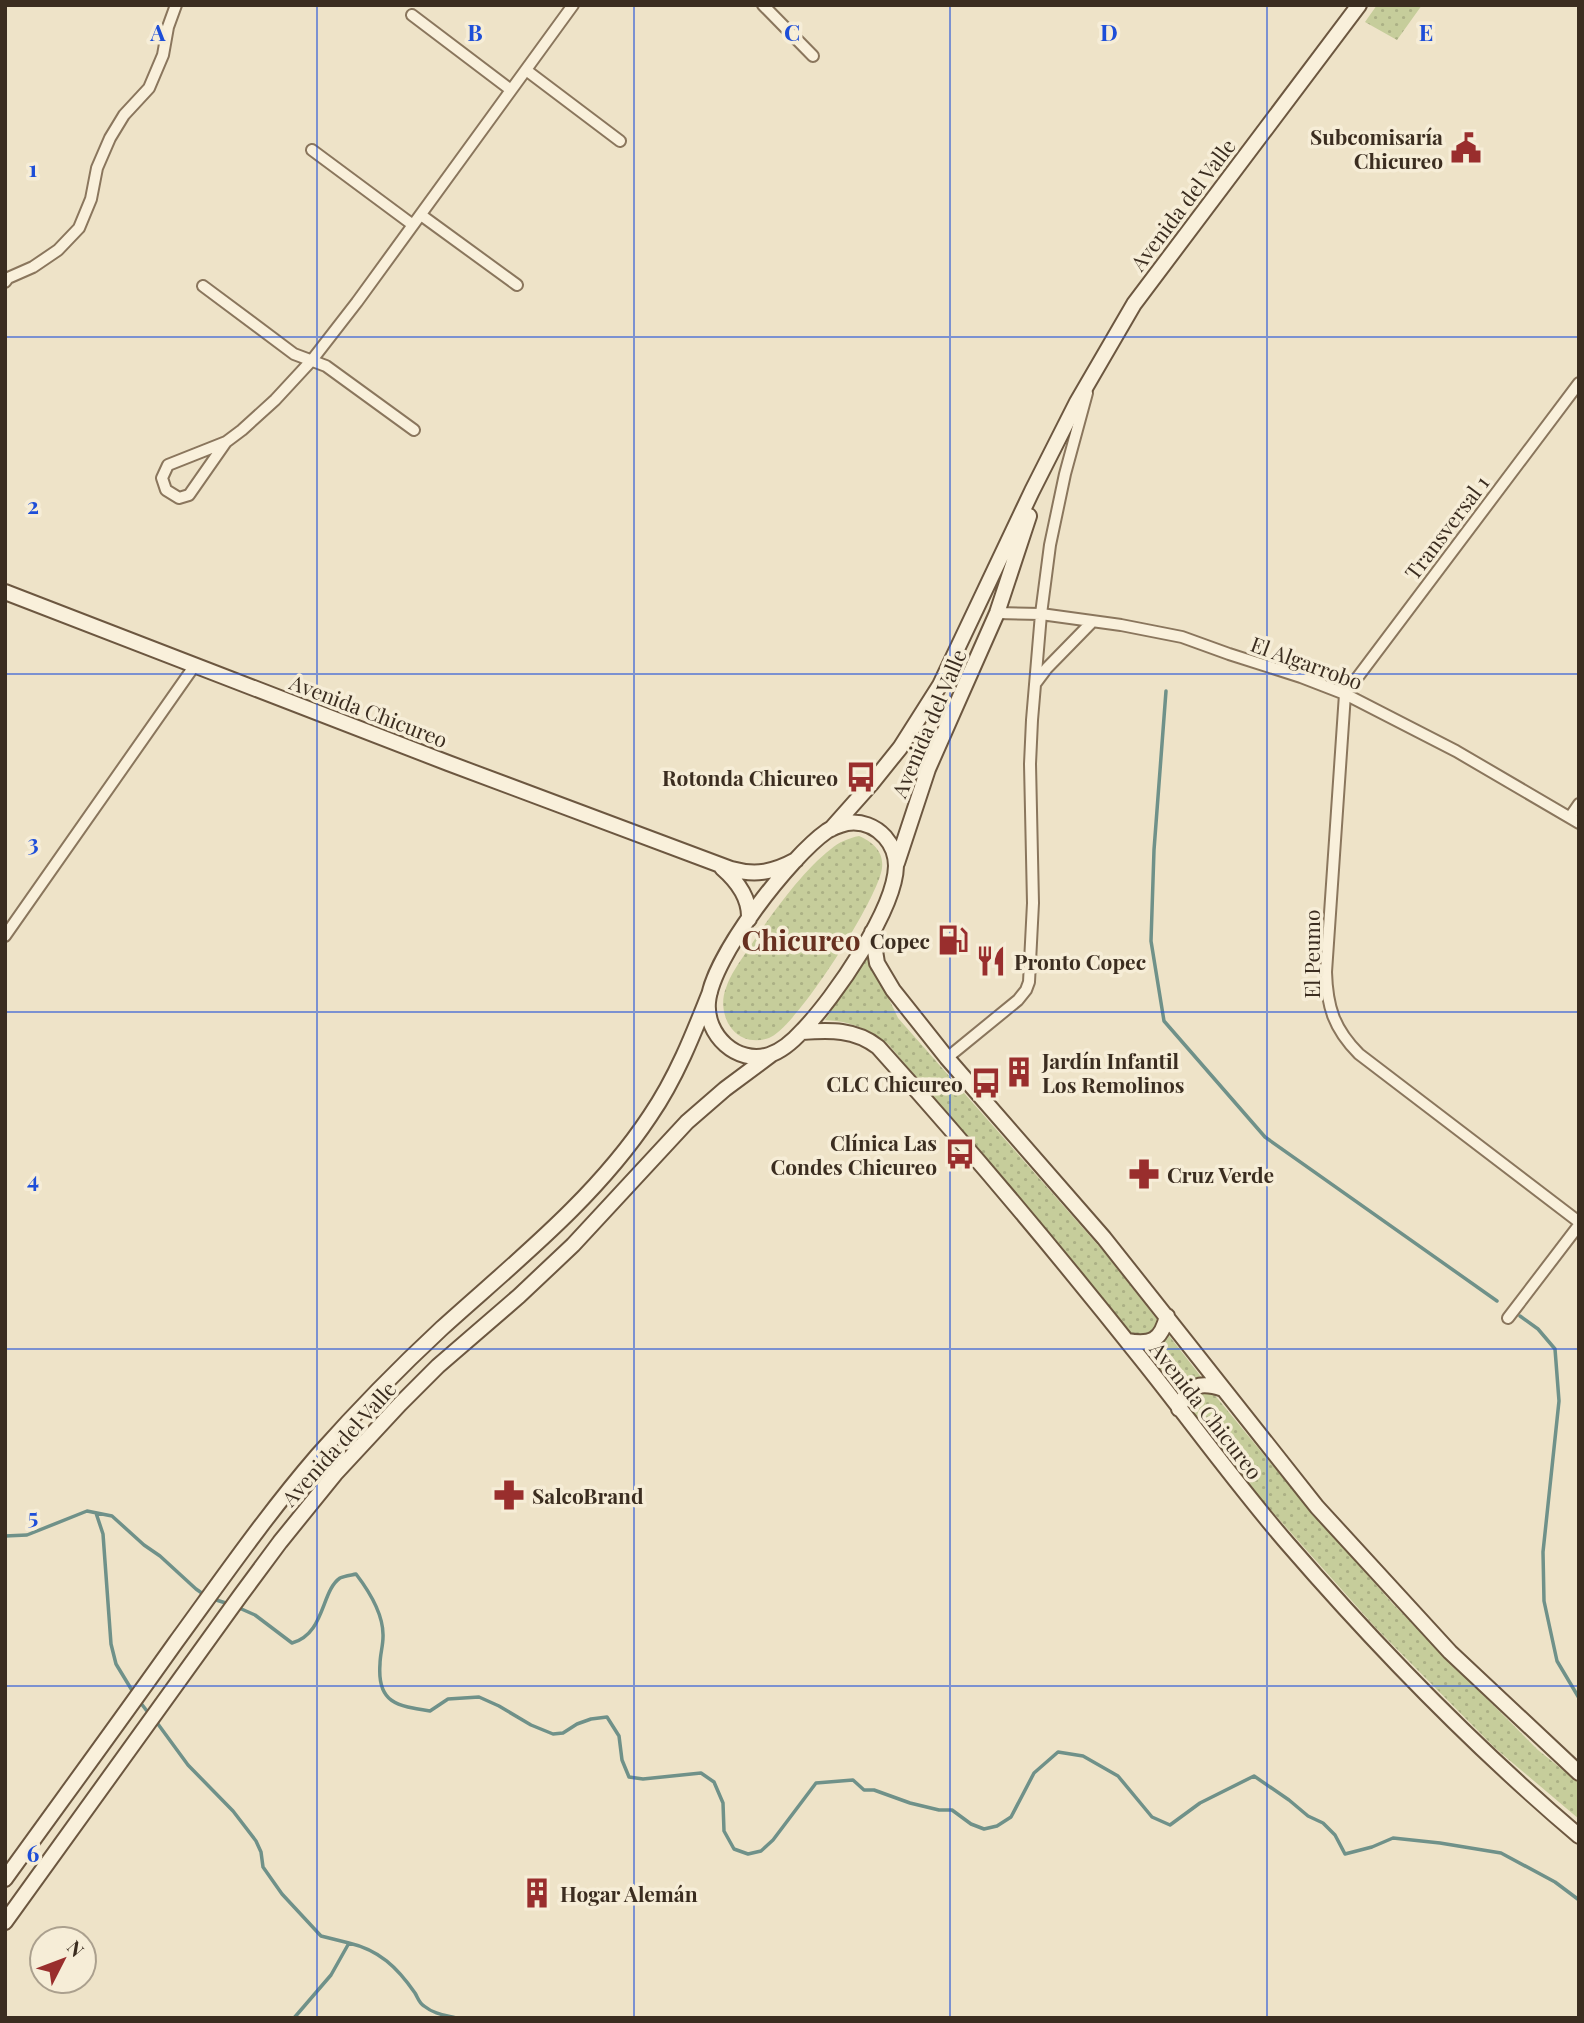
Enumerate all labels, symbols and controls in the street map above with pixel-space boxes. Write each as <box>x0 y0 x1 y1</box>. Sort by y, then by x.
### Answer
text: A <box>149 16 166 47</box>
text: B <box>467 16 483 47</box>
text: C <box>784 16 800 47</box>
text: D <box>1100 16 1118 47</box>
text: E <box>1419 16 1433 47</box>
place label: Subcomisaría Chicureo <box>1310 122 1443 174</box>
public building icon: Subcomisaría Chicureo <box>1449 131 1483 165</box>
street label: Avenida del Valle <box>1123 132 1241 276</box>
text: 1 <box>29 152 38 183</box>
street label: Transversal 1 <box>1398 469 1495 585</box>
text: 2 <box>27 489 39 520</box>
street label: El Algarrobo <box>1247 629 1367 695</box>
street label: Avenida del Valle <box>884 645 972 802</box>
street label: Avenida Chicureo <box>285 667 452 753</box>
bus stop icon: Rotonda Chicureo <box>844 760 878 794</box>
place label: Rotonda Chicureo <box>662 763 838 791</box>
text: 3 <box>27 826 39 857</box>
street label: El Peumo <box>1297 909 1325 999</box>
district label: Chicureo <box>741 921 861 958</box>
fuel station icon: Copec <box>936 923 970 957</box>
place label: Copec <box>870 926 930 954</box>
restaurant icon: Pronto Copec <box>974 944 1008 978</box>
place label: Pronto Copec <box>1014 947 1146 975</box>
place label: Jardín Infantil Los Remolinos <box>1041 1046 1185 1098</box>
building icon: Jardín Infantil Los Remolinos <box>1002 1055 1036 1089</box>
bus stop icon: CLC Chicureo <box>969 1066 1003 1100</box>
place label: CLC Chicureo <box>826 1069 963 1097</box>
place label: Clínica Las Condes Chicureo <box>770 1128 937 1180</box>
bus stop icon: Clínica Las Condes Chicureo <box>943 1137 977 1171</box>
pharmacy icon: Cruz Verde <box>1127 1157 1161 1191</box>
place label: Cruz Verde <box>1167 1160 1274 1188</box>
text: 4 <box>27 1163 39 1194</box>
street label: Avenida Chicureo <box>1144 1335 1269 1484</box>
street label: Avenida del Valle <box>274 1375 401 1512</box>
pharmacy icon: SalcoBrand <box>492 1478 526 1512</box>
place label: SalcoBrand <box>532 1481 644 1509</box>
text: 5 <box>28 1500 38 1531</box>
text: 6 <box>27 1837 40 1868</box>
building icon: Hogar Alemán <box>520 1876 554 1910</box>
place label: Hogar Alemán <box>560 1879 698 1907</box>
north arrow <box>28 1925 98 1995</box>
text: N <box>62 1934 91 1962</box>

